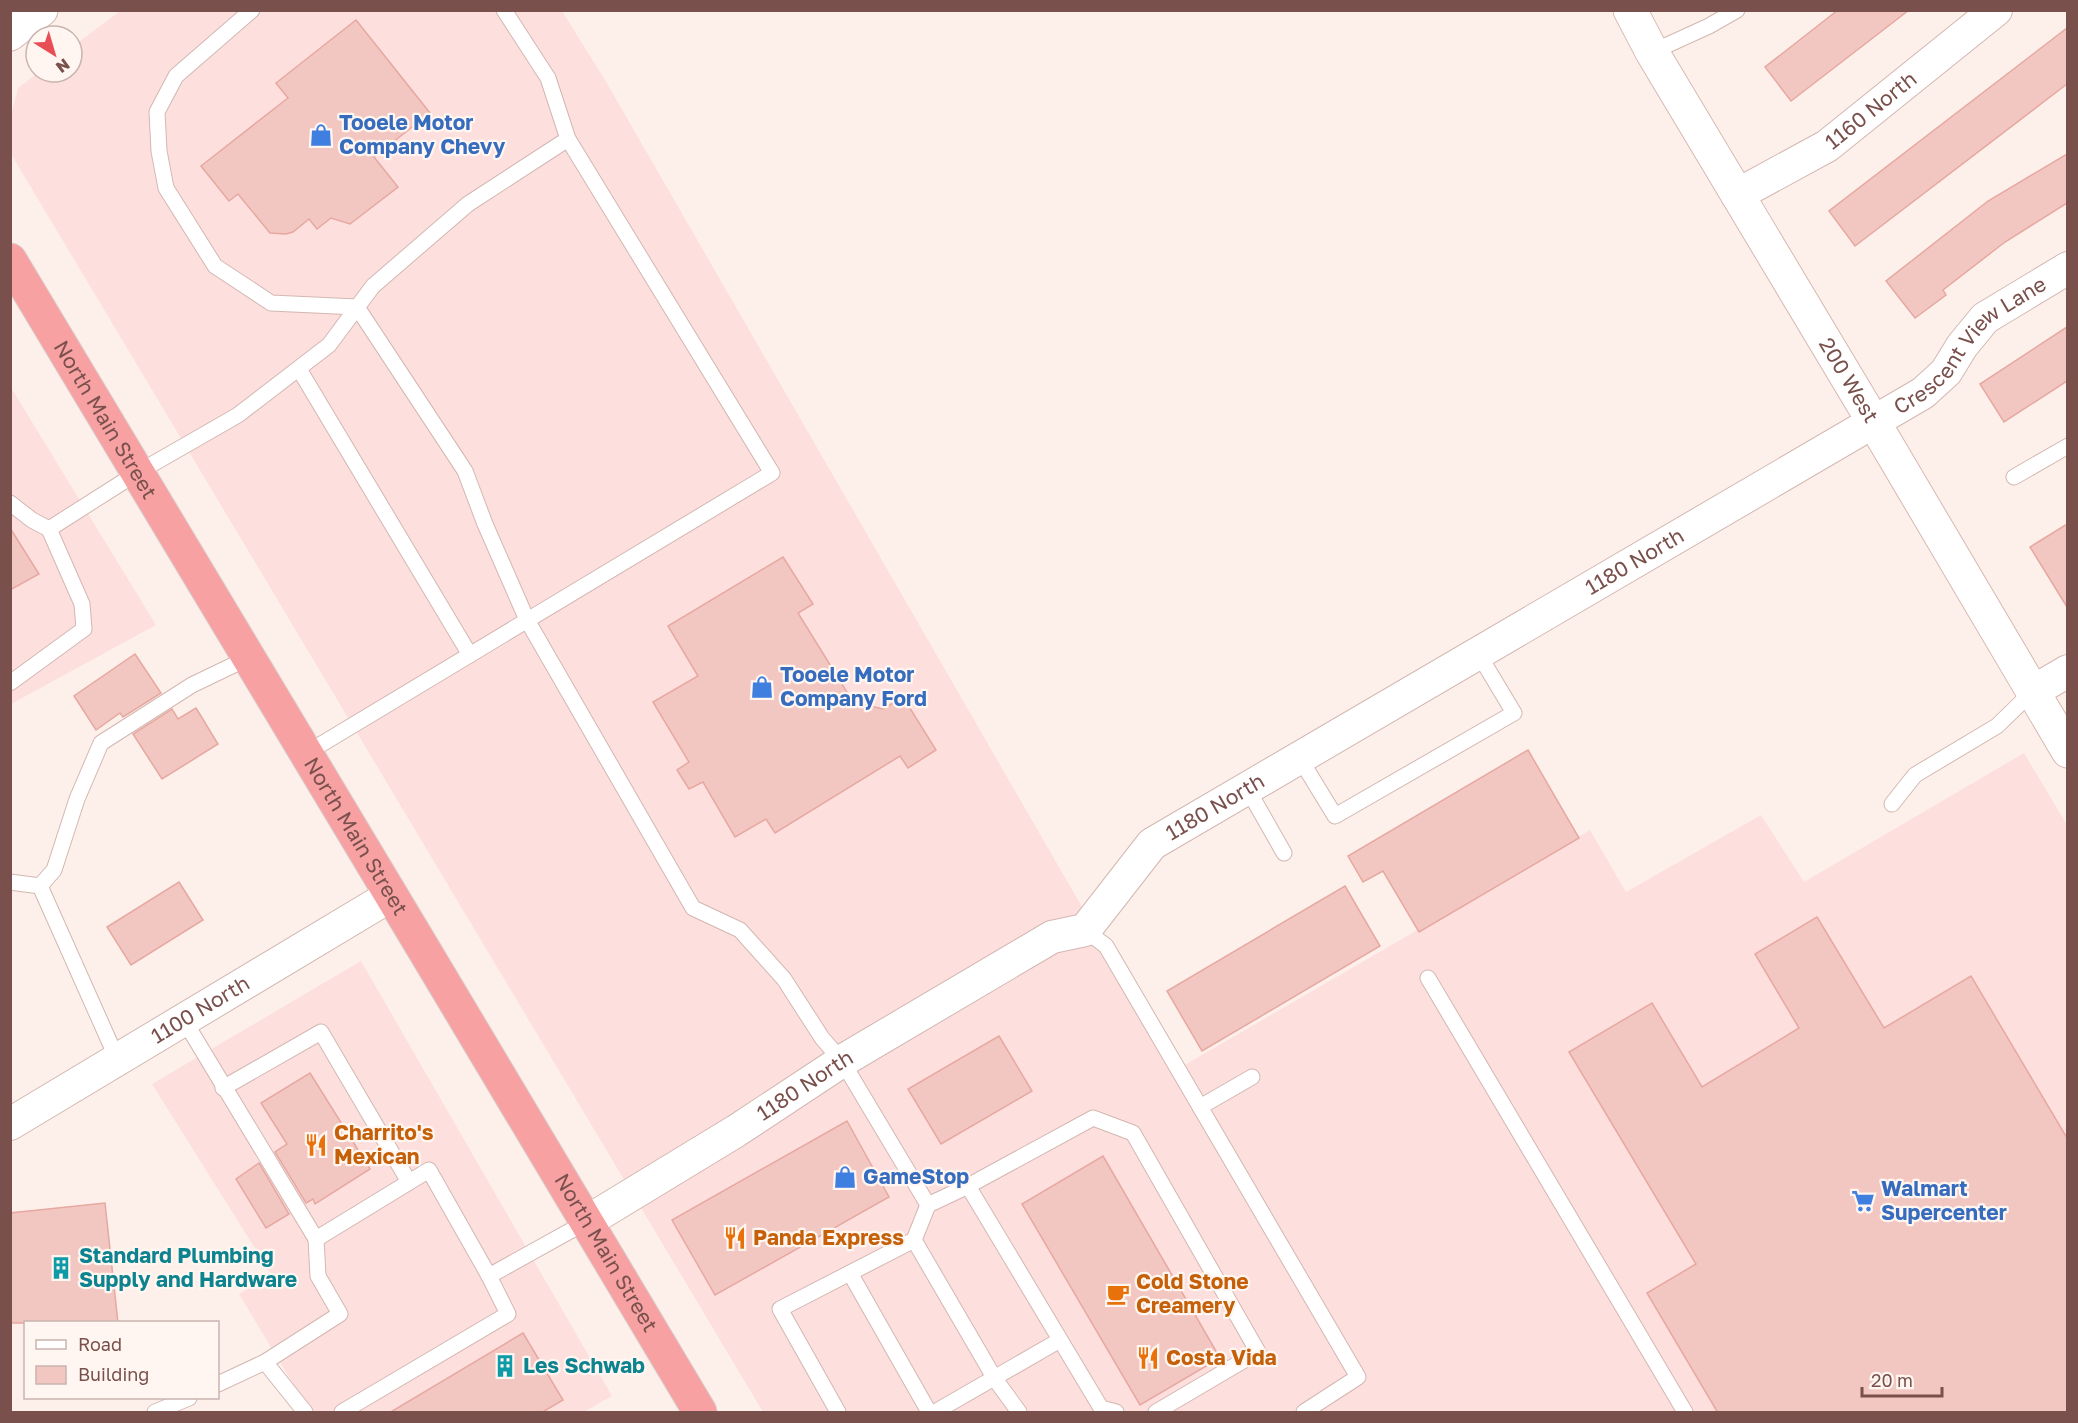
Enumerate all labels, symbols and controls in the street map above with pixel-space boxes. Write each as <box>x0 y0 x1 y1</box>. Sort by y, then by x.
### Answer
north arrow <box>24 24 84 84</box>
text: N <box>52 54 74 78</box>
street label: 1160 North <box>1819 65 1921 154</box>
place label: Tooele Motor Company Chevy <box>339 109 506 159</box>
shop icon: Tooele Motor Company Chevy <box>308 122 334 148</box>
street label: Crescent View Lane <box>1889 270 2051 419</box>
street label: 200 West <box>1814 332 1885 427</box>
street label: North Main Street <box>49 336 163 503</box>
street label: 1180 North <box>1580 522 1688 600</box>
place label: Tooele Motor Company Ford <box>780 661 927 711</box>
shop icon: Tooele Motor Company Ford <box>749 674 775 700</box>
street label: North Main Street <box>299 752 414 919</box>
street label: 1180 North <box>1161 767 1269 845</box>
street label: 1100 North <box>146 969 254 1048</box>
street label: 1180 North <box>751 1043 857 1126</box>
place label: Charrito's Mexican <box>334 1119 434 1169</box>
restaurant icon: Charrito's Mexican <box>303 1132 329 1158</box>
place label: GameStop <box>863 1163 969 1189</box>
shop icon: GameStop <box>832 1164 858 1190</box>
street label: North Main Street <box>550 1169 664 1336</box>
place label: Walmart Supercenter <box>1881 1175 2007 1225</box>
supermarket icon: Walmart Supercenter <box>1850 1188 1876 1214</box>
place label: Panda Express <box>753 1224 904 1250</box>
restaurant icon: Panda Express <box>722 1225 748 1251</box>
place label: Standard Plumbing Supply and Hardware <box>79 1242 297 1292</box>
building icon: Standard Plumbing Supply and Hardware <box>48 1255 74 1281</box>
place label: Cold Stone Creamery <box>1136 1268 1249 1318</box>
cafe icon: Cold Stone Creamery <box>1105 1281 1131 1307</box>
legend <box>24 1321 219 1399</box>
text: Road <box>78 1333 122 1355</box>
place label: Costa Vida <box>1166 1344 1277 1370</box>
restaurant icon: Costa Vida <box>1135 1345 1161 1371</box>
place label: Les Schwab <box>523 1352 645 1378</box>
building icon: Les Schwab <box>492 1353 518 1379</box>
scale bar <box>1862 1360 1942 1398</box>
text: Building <box>78 1363 149 1385</box>
text: 20 m <box>1871 1369 1913 1391</box>

